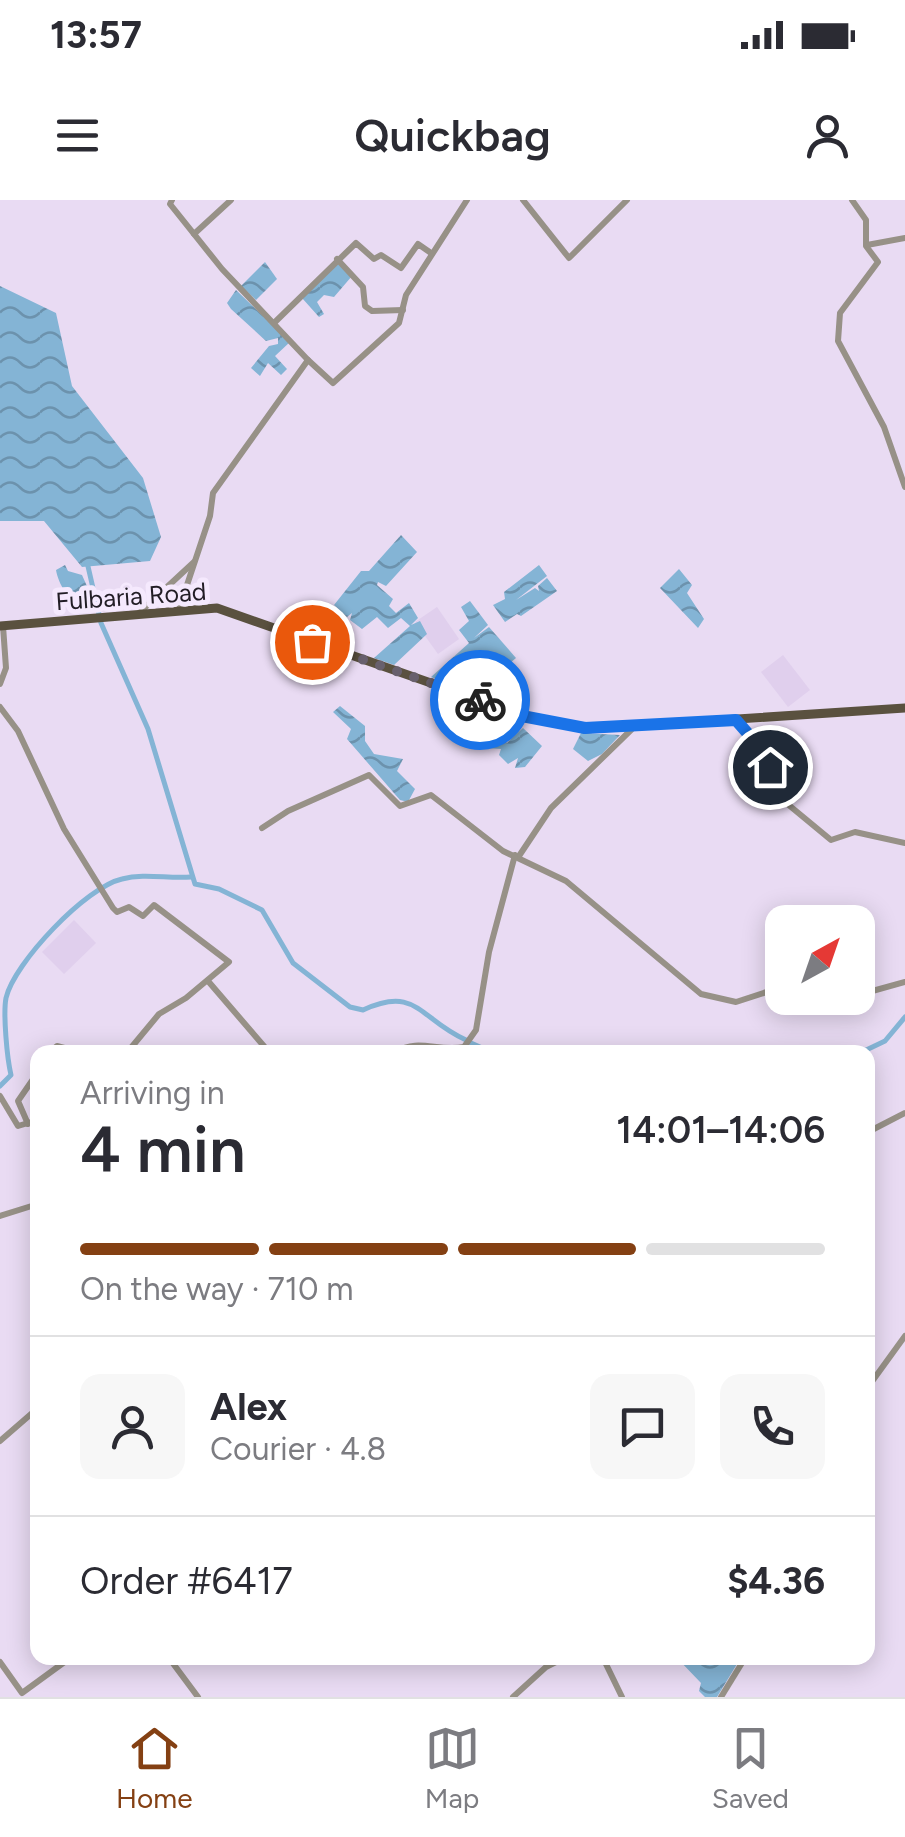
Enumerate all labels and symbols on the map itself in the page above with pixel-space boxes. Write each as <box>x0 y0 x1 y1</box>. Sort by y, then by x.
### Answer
street label: Fulbaria Road <box>55 576 207 616</box>
pin <box>270 600 355 685</box>
courier <box>430 650 530 750</box>
pin <box>728 725 813 810</box>
north arrow <box>765 905 875 1015</box>

